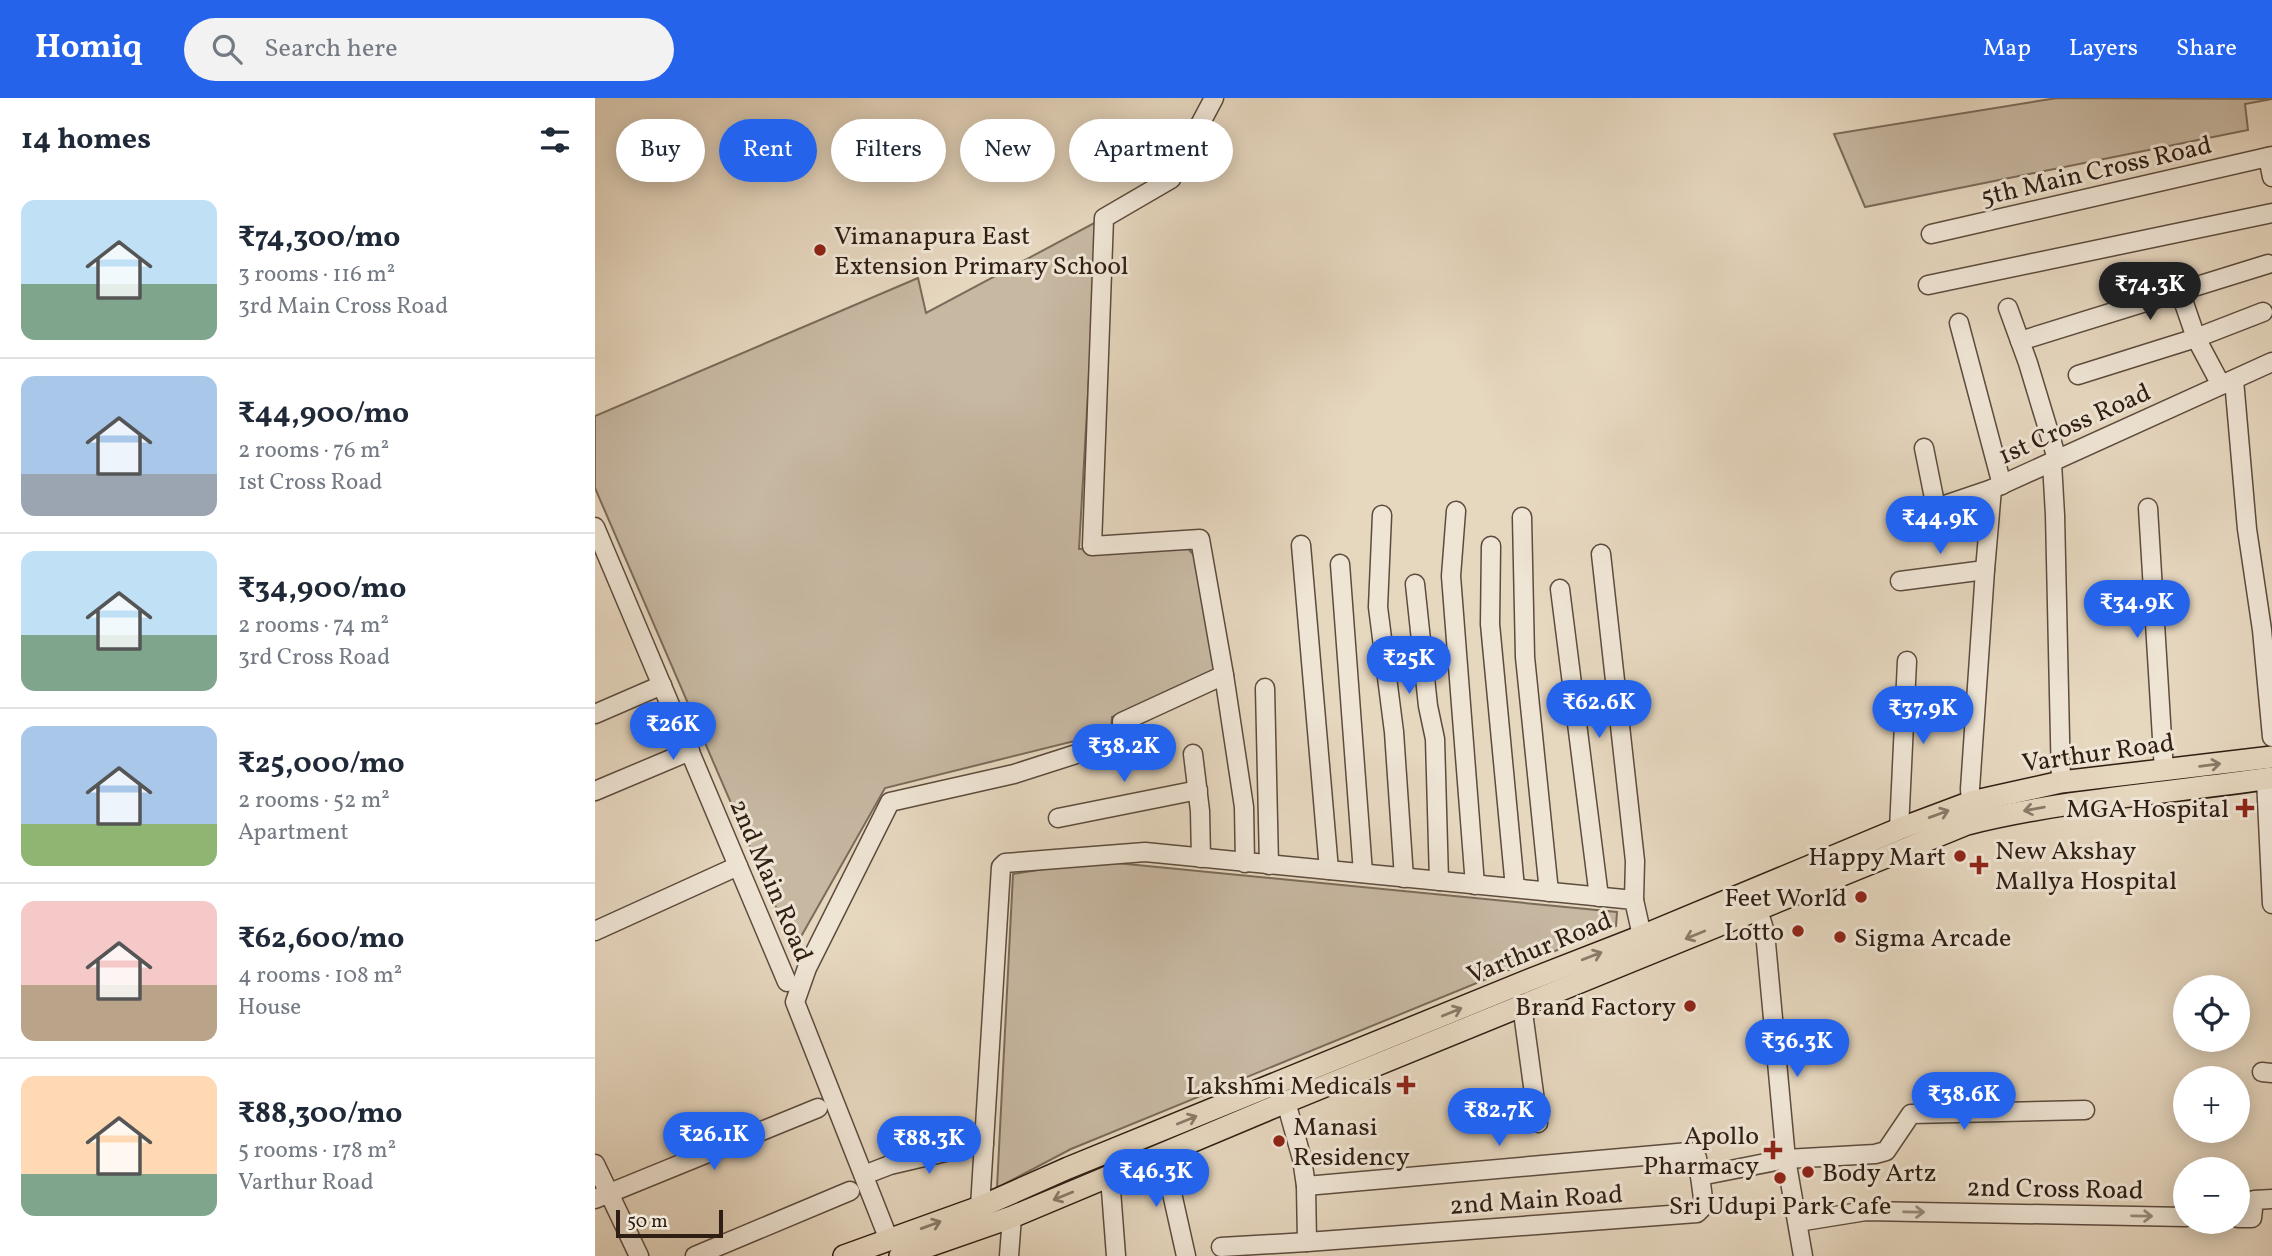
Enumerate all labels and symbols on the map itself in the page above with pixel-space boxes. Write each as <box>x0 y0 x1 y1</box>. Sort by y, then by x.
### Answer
street label: 5th Main Cross Road <box>1977 128 2215 216</box>
place label: Vimanapura East Extension Primary School <box>834 219 1129 285</box>
marker: Vimanapura East Extension Primary School <box>812 242 828 258</box>
pin: ₹74.3K <box>2093 262 2207 322</box>
street label: 1st Cross Road <box>1993 375 2157 475</box>
pin: ₹44.9K <box>1883 496 1997 556</box>
pin: ₹34.9K <box>2080 580 2194 640</box>
pin: ₹25K <box>1368 636 1450 696</box>
pin: ₹62.6K <box>1542 680 1656 740</box>
pin: ₹37.9K <box>1866 686 1980 746</box>
pin: ₹26K <box>632 702 714 762</box>
pin: ₹38.2K <box>1067 724 1181 784</box>
street label: Varthur Road <box>2020 725 2177 782</box>
one-way arrow <box>2198 759 2221 772</box>
place label: MGA Hospital <box>2066 792 2229 828</box>
street label: 2nd Main Road <box>720 794 821 968</box>
marker: MGA Hospital <box>2235 798 2255 818</box>
one-way arrow <box>2023 803 2046 816</box>
one-way arrow <box>1927 807 1949 820</box>
place label: New Akshay Mallya Hospital <box>1995 834 2177 900</box>
place label: Happy Mart <box>1808 840 1946 876</box>
marker: Happy Mart <box>1952 848 1968 864</box>
marker: New Akshay Mallya Hospital <box>1969 855 1989 875</box>
place label: Feet World <box>1724 881 1847 917</box>
marker: Feet World <box>1853 889 1869 905</box>
street label: Varthur Road <box>1462 903 1618 994</box>
place label: Lotto <box>1724 915 1784 951</box>
place label: Sigma Arcade <box>1854 921 2011 957</box>
marker: Lotto <box>1790 923 1806 939</box>
marker: Sigma Arcade <box>1832 929 1848 945</box>
one-way arrow <box>1684 930 1706 943</box>
one-way arrow <box>1581 948 1603 961</box>
place label: Brand Factory <box>1515 990 1676 1026</box>
marker: Brand Factory <box>1682 998 1698 1014</box>
one-way arrow <box>1441 1004 1462 1017</box>
pin: ₹36.3K <box>1740 1020 1854 1079</box>
place label: Lakshmi Medicals <box>1186 1069 1392 1105</box>
pin: ₹38.6K <box>1907 1072 2021 1132</box>
marker: Lakshmi Medicals <box>1398 1077 1414 1093</box>
pin: ₹82.7K <box>1442 1088 1556 1148</box>
place label: Manasi Residency <box>1293 1110 1410 1176</box>
pin: ₹26.1K <box>657 1112 771 1172</box>
one-way arrow <box>1175 1112 1197 1125</box>
pin: ₹88.3K <box>872 1116 986 1176</box>
place label: Apollo Pharmacy <box>1643 1119 1759 1185</box>
marker: Manasi Residency <box>1271 1133 1287 1149</box>
marker: Apollo Pharmacy <box>1765 1142 1781 1158</box>
pin: ₹46.3K <box>1099 1150 1213 1209</box>
place label: Body Artz <box>1822 1156 1937 1192</box>
marker: Body Artz <box>1800 1164 1816 1180</box>
marker: Sri Udupi Park Cafe <box>1772 1170 1788 1186</box>
street label: 2nd Cross Road <box>1966 1170 2144 1210</box>
street label: 2nd Main Road <box>1448 1177 1624 1225</box>
place label: Sri Udupi Park Cafe <box>1669 1189 1891 1225</box>
one-way arrow <box>1053 1190 1074 1203</box>
one-way arrow <box>1903 1205 1926 1218</box>
scale bar <box>616 1207 723 1239</box>
one-way arrow <box>2130 1209 2153 1223</box>
one-way arrow <box>920 1218 942 1230</box>

